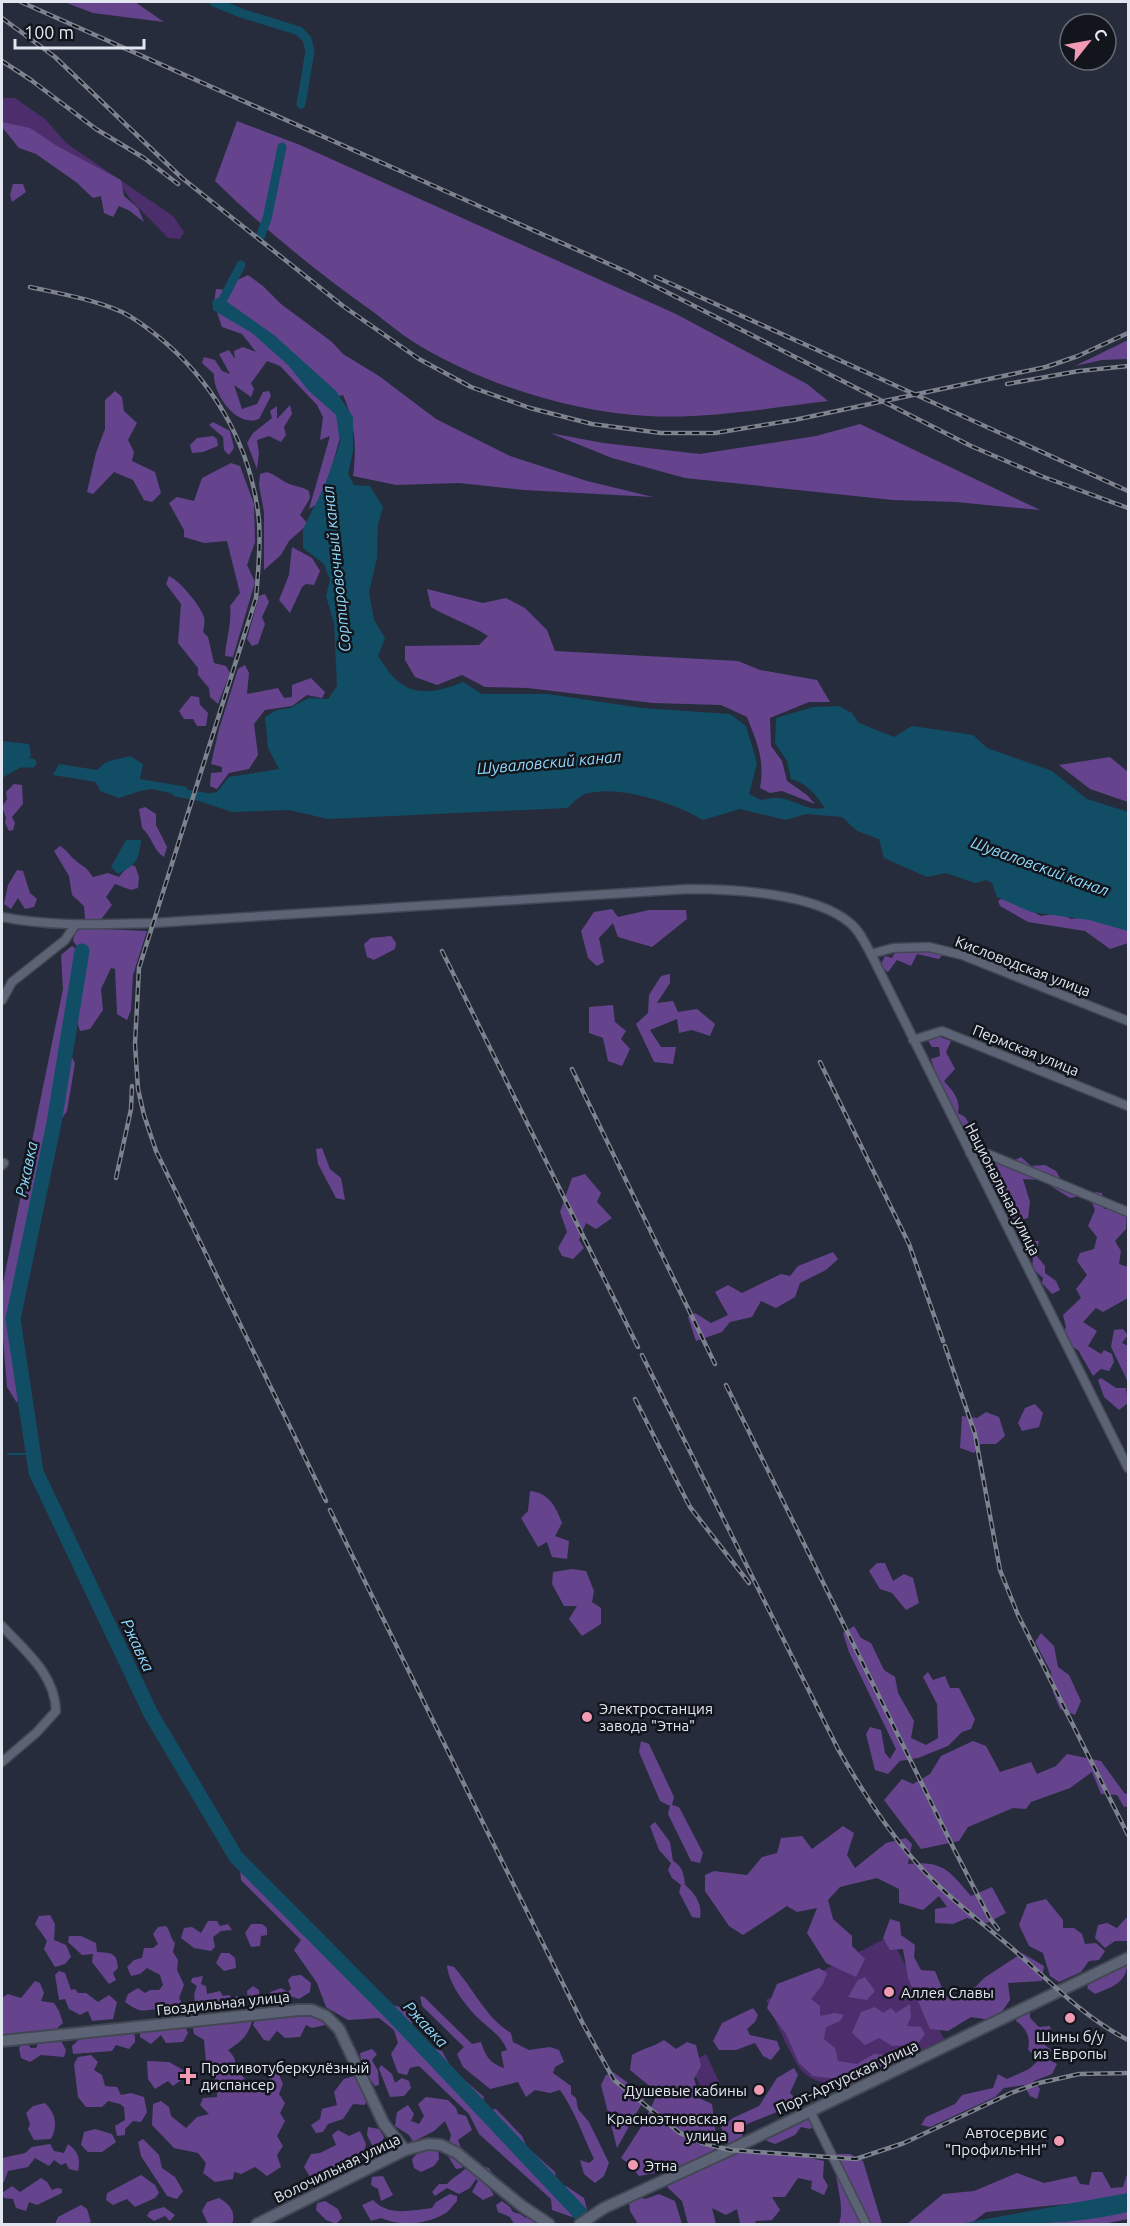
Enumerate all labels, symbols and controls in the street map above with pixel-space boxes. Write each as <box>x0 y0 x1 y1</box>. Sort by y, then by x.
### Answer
scale bar <box>15 12 144 50</box>
north arrow <box>1058 12 1118 72</box>
text: 100 m <box>24 22 74 42</box>
text: С <box>1091 25 1111 43</box>
water label: Сортировочный канал <box>318 485 354 653</box>
water label: Шуваловский канал <box>476 747 622 777</box>
water label: Шуваловский канал <box>969 833 1111 899</box>
street label: Кисловодская улица <box>953 932 1093 1000</box>
street label: Пермская улица <box>970 1021 1082 1079</box>
street label: Национальная улица <box>962 1120 1044 1258</box>
water label: Ржавка <box>11 1139 41 1198</box>
water label: Ржавка <box>118 1616 158 1675</box>
place label: Электростанция завода "Этна" <box>599 1700 713 1734</box>
marker: Электростанция завода "Этна" <box>580 1710 594 1724</box>
place label: Аллея Славы <box>901 1984 994 2001</box>
marker: Аллея Славы <box>882 1985 896 1999</box>
street label: Гвоздильная улица <box>156 1988 290 2018</box>
water label: Ржавка <box>400 1997 452 2051</box>
marker: Шины б/у из Европы <box>1063 2011 1077 2025</box>
place label: Шины б/у из Европы <box>1033 2028 1107 2062</box>
street label: Порт-Артурская улица <box>773 2037 921 2117</box>
place label: Противотуберкулёзный диспансер <box>201 2059 369 2093</box>
marker: Противотуберкулёзный диспансер <box>179 2067 197 2085</box>
place label: Душевые кабины <box>624 2082 747 2099</box>
marker: Душевые кабины <box>752 2083 766 2097</box>
place label: Красноэтновская улица <box>607 2110 727 2144</box>
marker: Красноэтновская улица <box>732 2120 746 2134</box>
place label: Автосервис "Профиль-НН" <box>945 2124 1047 2158</box>
street label: Волочильная улица <box>271 2130 403 2206</box>
marker: Автосервис "Профиль-НН" <box>1052 2134 1066 2148</box>
place label: Этна <box>645 2157 677 2174</box>
marker: Этна <box>626 2158 640 2172</box>

